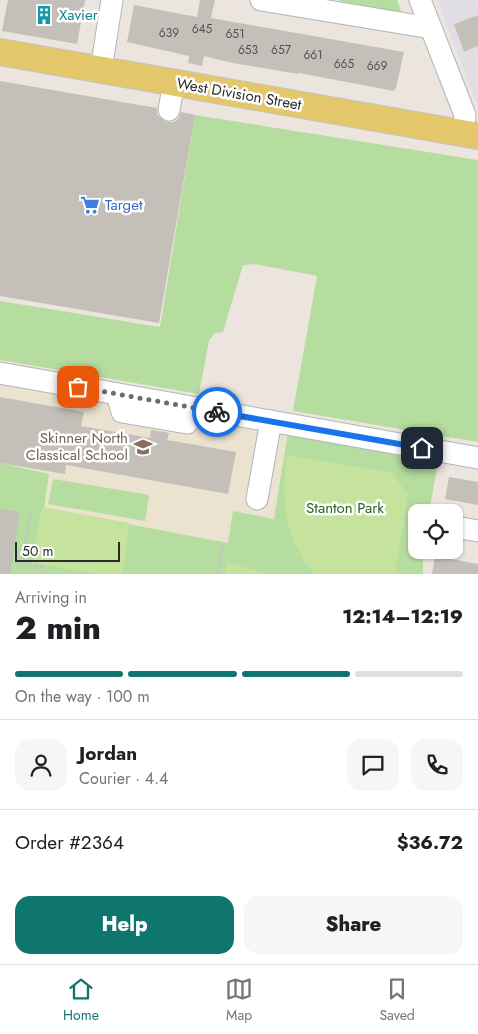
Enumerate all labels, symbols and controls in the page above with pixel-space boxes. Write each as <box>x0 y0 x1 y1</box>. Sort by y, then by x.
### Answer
building icon: Xavier <box>33 4 55 26</box>
place label: Xavier <box>59 4 99 26</box>
house number: 645 <box>192 20 213 38</box>
house number: 639 <box>159 24 179 42</box>
house number: 651 <box>225 25 245 43</box>
house number: 653 <box>238 41 259 59</box>
house number: 657 <box>271 41 292 59</box>
house number: 661 <box>303 46 323 64</box>
house number: 665 <box>334 55 355 73</box>
house number: 669 <box>367 57 387 75</box>
street label: West Division Street <box>175 72 304 116</box>
supermarket icon: Target <box>79 194 101 216</box>
place label: Target <box>105 194 143 216</box>
pin <box>57 366 99 408</box>
icon: bag <box>64 373 92 401</box>
courier <box>192 387 242 437</box>
icon: bike <box>203 398 231 426</box>
place label: Skinner North Classical School <box>26 427 128 466</box>
pin <box>401 427 443 469</box>
icon: home <box>408 434 436 462</box>
school or university icon: Skinner North Classical School <box>132 436 154 458</box>
park label: Stanton Park <box>306 497 384 519</box>
map controls <box>408 504 463 559</box>
button: locate <box>408 504 463 559</box>
scale bar <box>15 539 120 562</box>
text: 50 m <box>22 541 53 561</box>
text: Arriving in <box>15 586 87 609</box>
text: 12:14–12:19 <box>342 603 463 630</box>
text: 2 min <box>15 605 101 651</box>
text: On the way · 100 m <box>15 685 150 708</box>
button: person <box>15 739 67 791</box>
button: chat <box>347 739 399 791</box>
button: phone <box>411 739 463 791</box>
text: Jordan <box>79 740 137 767</box>
text: Courier · 4.4 <box>79 767 168 790</box>
text: Order #2364 <box>15 829 124 856</box>
text: $36.72 <box>397 829 463 856</box>
button: Help <box>15 896 234 954</box>
button: Share <box>244 896 463 954</box>
tab: Home <box>63 975 99 1025</box>
tab: Map <box>225 975 253 1025</box>
tab: Saved <box>379 975 415 1025</box>

